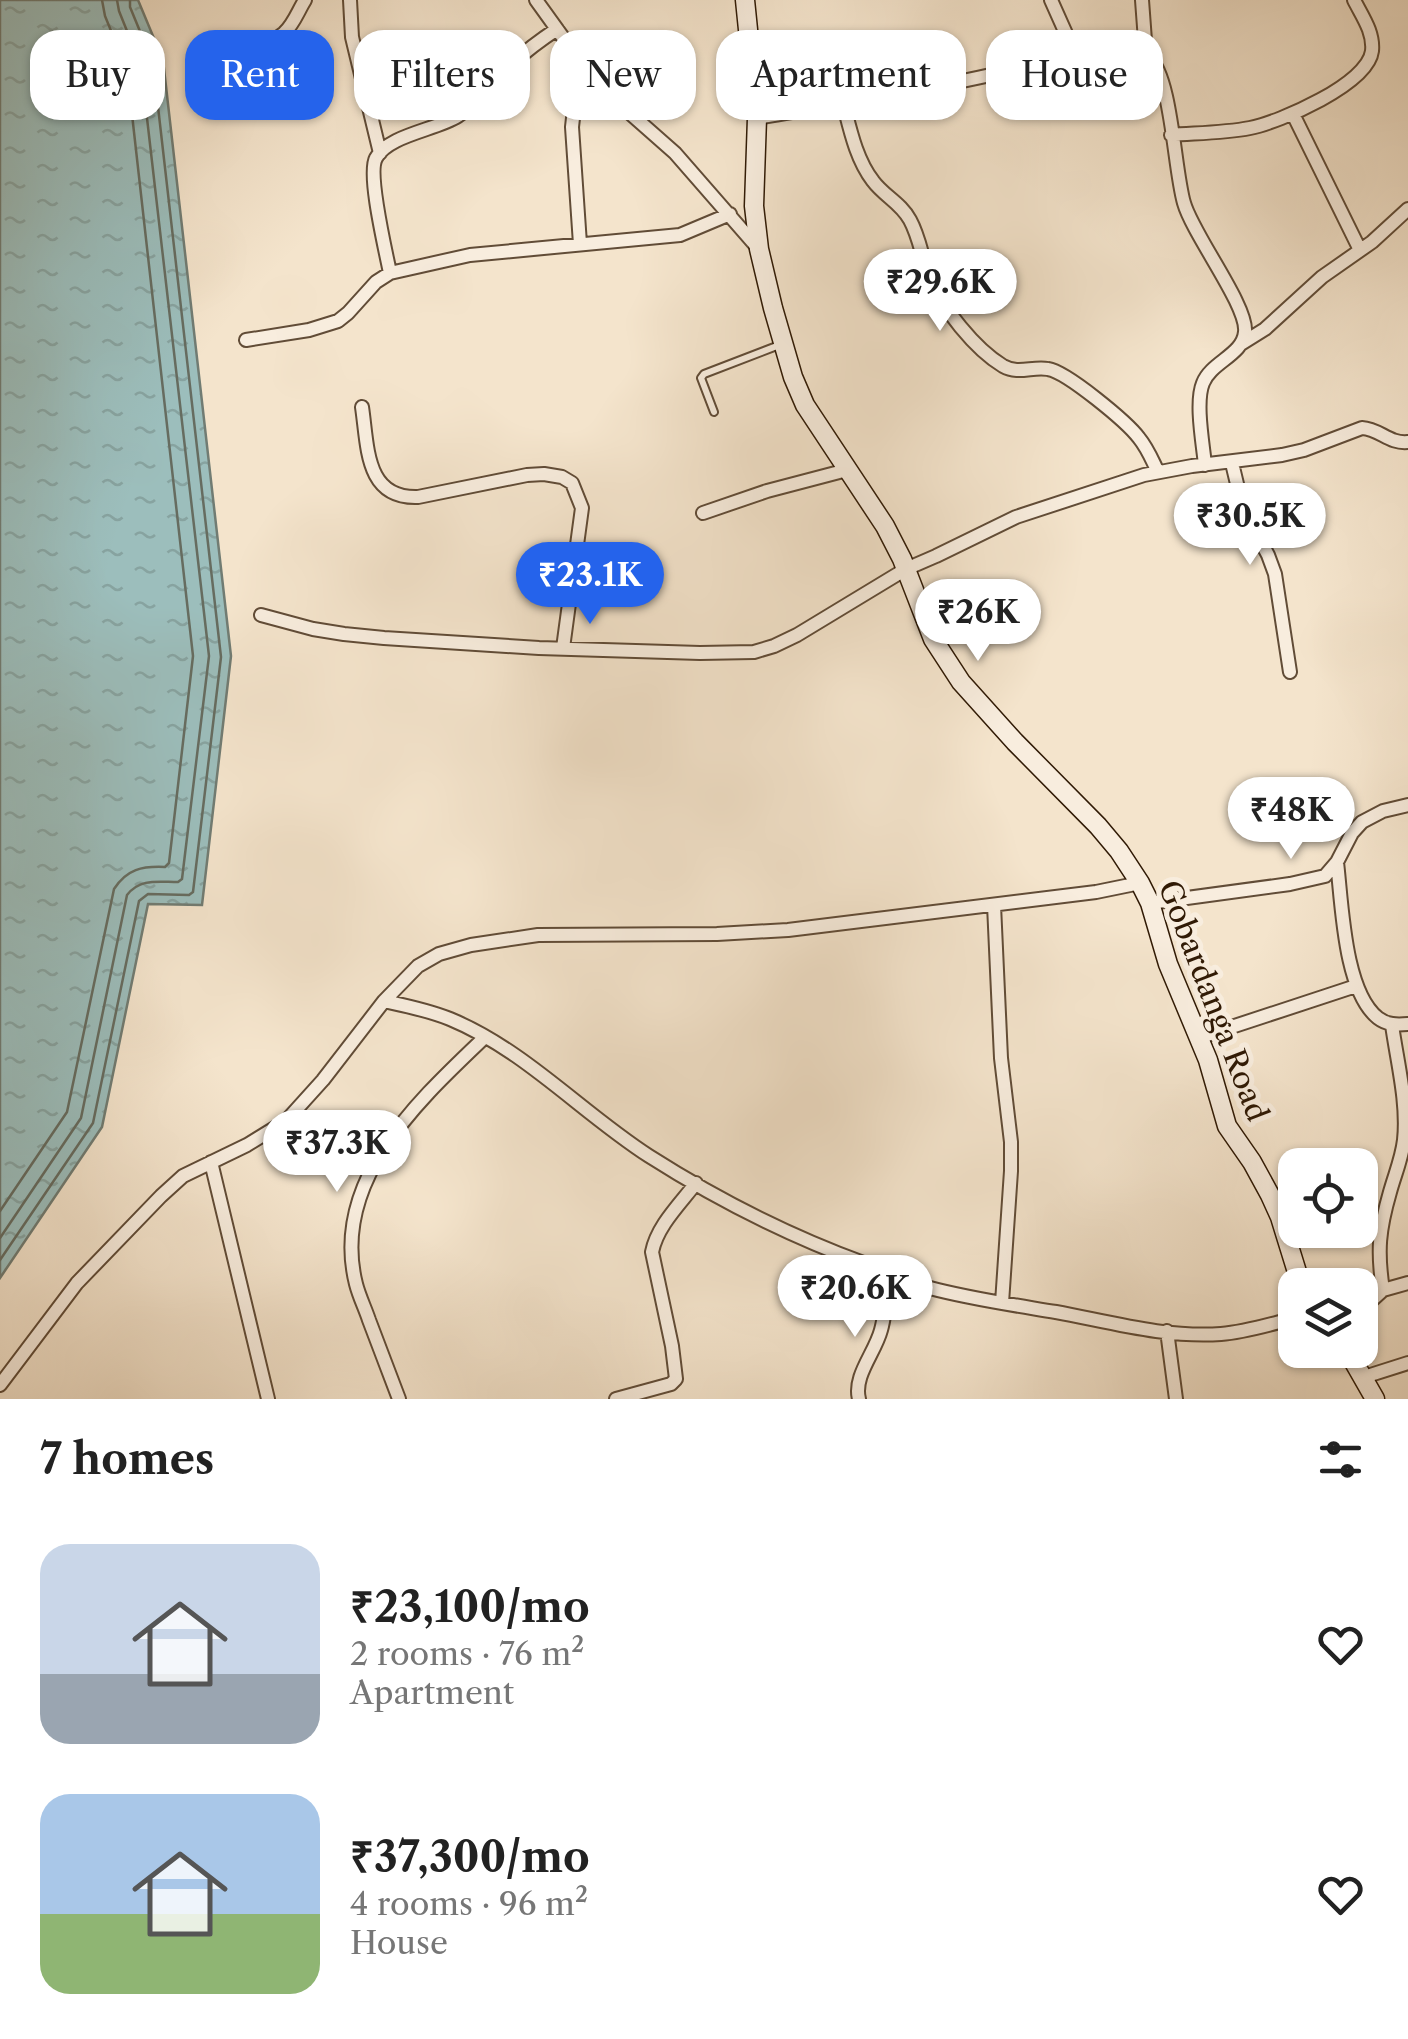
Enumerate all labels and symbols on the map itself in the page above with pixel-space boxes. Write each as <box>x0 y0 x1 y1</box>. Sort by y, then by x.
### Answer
pin: ₹29.6K <box>859 249 1021 334</box>
pin: ₹30.5K <box>1169 483 1331 568</box>
pin: ₹23.1K <box>509 542 671 627</box>
pin: ₹26K <box>919 579 1037 664</box>
pin: ₹48K <box>1232 777 1350 862</box>
street label: Gobardanga Road <box>1151 875 1276 1126</box>
pin: ₹37.3K <box>256 1110 418 1195</box>
pin: ₹20.6K <box>774 1255 936 1340</box>

